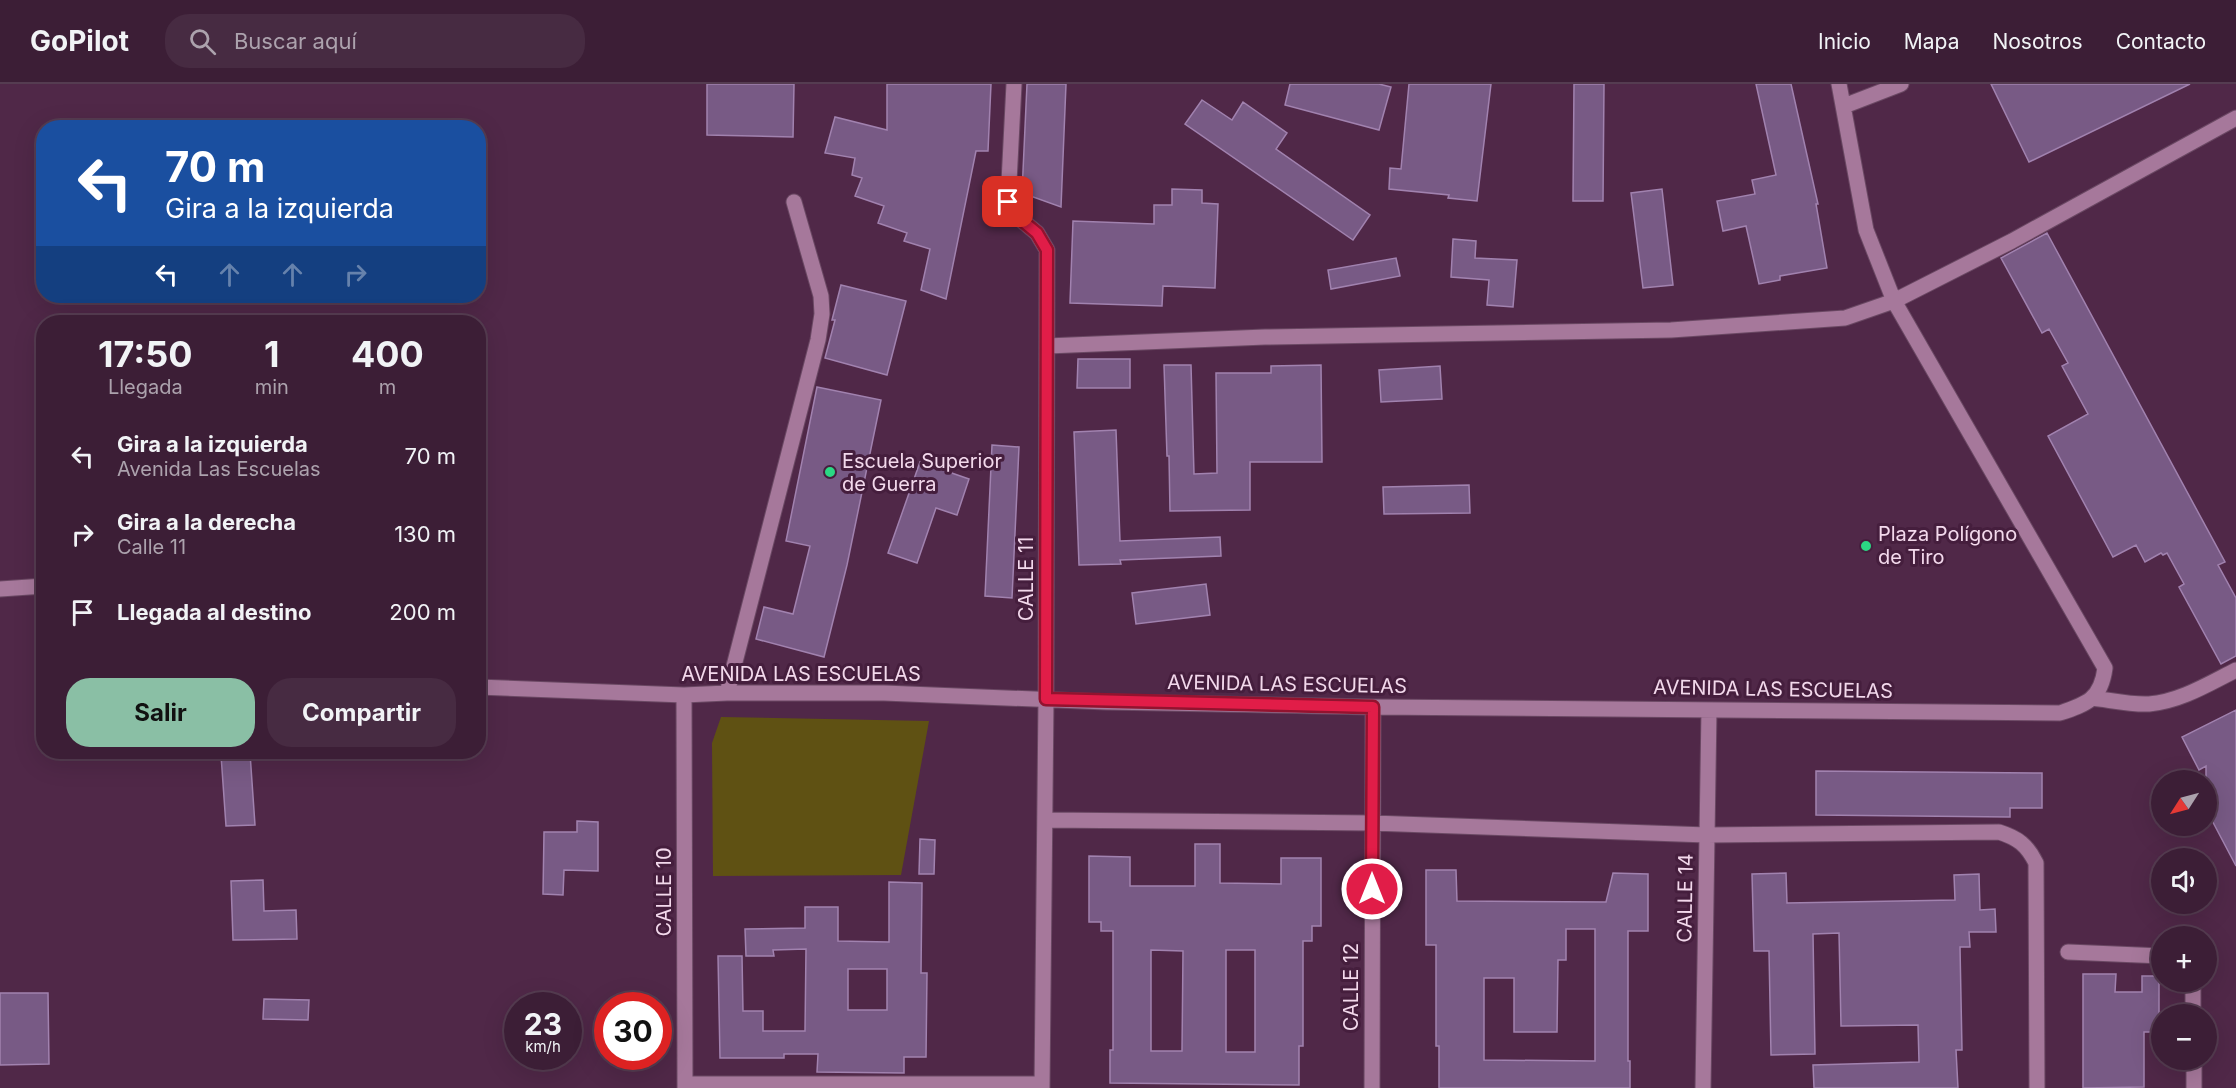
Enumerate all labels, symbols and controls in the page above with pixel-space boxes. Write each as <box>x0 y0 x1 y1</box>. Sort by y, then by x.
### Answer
search box <box>165 14 585 68</box>
text: GoPilot <box>30 24 129 58</box>
icon: search <box>186 25 219 58</box>
text: Buscar aquí <box>234 28 357 54</box>
text: Inicio <box>1818 29 1871 54</box>
text: Mapa <box>1904 29 1959 54</box>
text: Nosotros <box>1992 29 2083 54</box>
text: Contacto <box>2116 29 2206 54</box>
text: 70 m <box>165 141 265 192</box>
icon: left <box>66 144 144 222</box>
pin <box>982 176 1033 227</box>
icon: arrive <box>991 185 1024 218</box>
text: Gira a la izquierda <box>165 192 394 225</box>
icon: left <box>150 258 183 291</box>
icon: ahead <box>213 258 246 291</box>
icon: ahead <box>276 258 309 291</box>
icon: right <box>339 258 372 291</box>
text: 17:50 <box>98 332 193 376</box>
text: 1 <box>264 332 280 376</box>
text: 400 <box>351 332 424 376</box>
text: Llegada <box>108 375 183 399</box>
text: min <box>255 375 289 399</box>
text: m <box>379 375 396 399</box>
text: Gira a la izquierda <box>117 431 308 457</box>
icon: left <box>66 440 99 473</box>
text: 70 m <box>405 443 456 469</box>
place label: Escuela Superior de Guerra <box>842 449 1002 496</box>
text: Avenida Las Escuelas <box>117 457 321 481</box>
marker: Escuela Superior de Guerra <box>823 465 837 479</box>
text: Gira a la derecha <box>117 509 296 535</box>
icon: right <box>66 518 99 551</box>
text: 130 m <box>394 521 456 547</box>
place label: Plaza Polígono de Tiro <box>1878 522 2017 569</box>
text: Calle 11 <box>117 535 186 559</box>
street label: CALLE 11 <box>1014 537 1038 621</box>
marker: Plaza Polígono de Tiro <box>1859 539 1873 553</box>
icon: arrive <box>66 596 99 629</box>
text: Llegada al destino <box>117 599 311 625</box>
text: 200 m <box>389 599 456 625</box>
street label: AVENIDA LAS ESCUELAS <box>681 662 921 686</box>
street label: AVENIDA LAS ESCUELAS <box>1167 670 1407 698</box>
street label: AVENIDA LAS ESCUELAS <box>1653 675 1893 703</box>
button: Salir <box>66 678 255 747</box>
button: Compartir <box>267 678 456 747</box>
north arrow <box>2151 770 2217 836</box>
map controls <box>2151 770 2217 1070</box>
street label: CALLE 10 <box>652 847 676 937</box>
button: sound <box>2151 848 2217 914</box>
street label: CALLE 14 <box>1672 853 1698 943</box>
position arrow <box>1340 857 1404 921</box>
button: + <box>2151 926 2217 992</box>
street label: CALLE 12 <box>1339 943 1363 1031</box>
speed limit sign: 30 <box>594 992 672 1070</box>
button: − <box>2151 1004 2217 1070</box>
text: 23 <box>524 1006 562 1042</box>
text: km/h <box>525 1037 561 1056</box>

